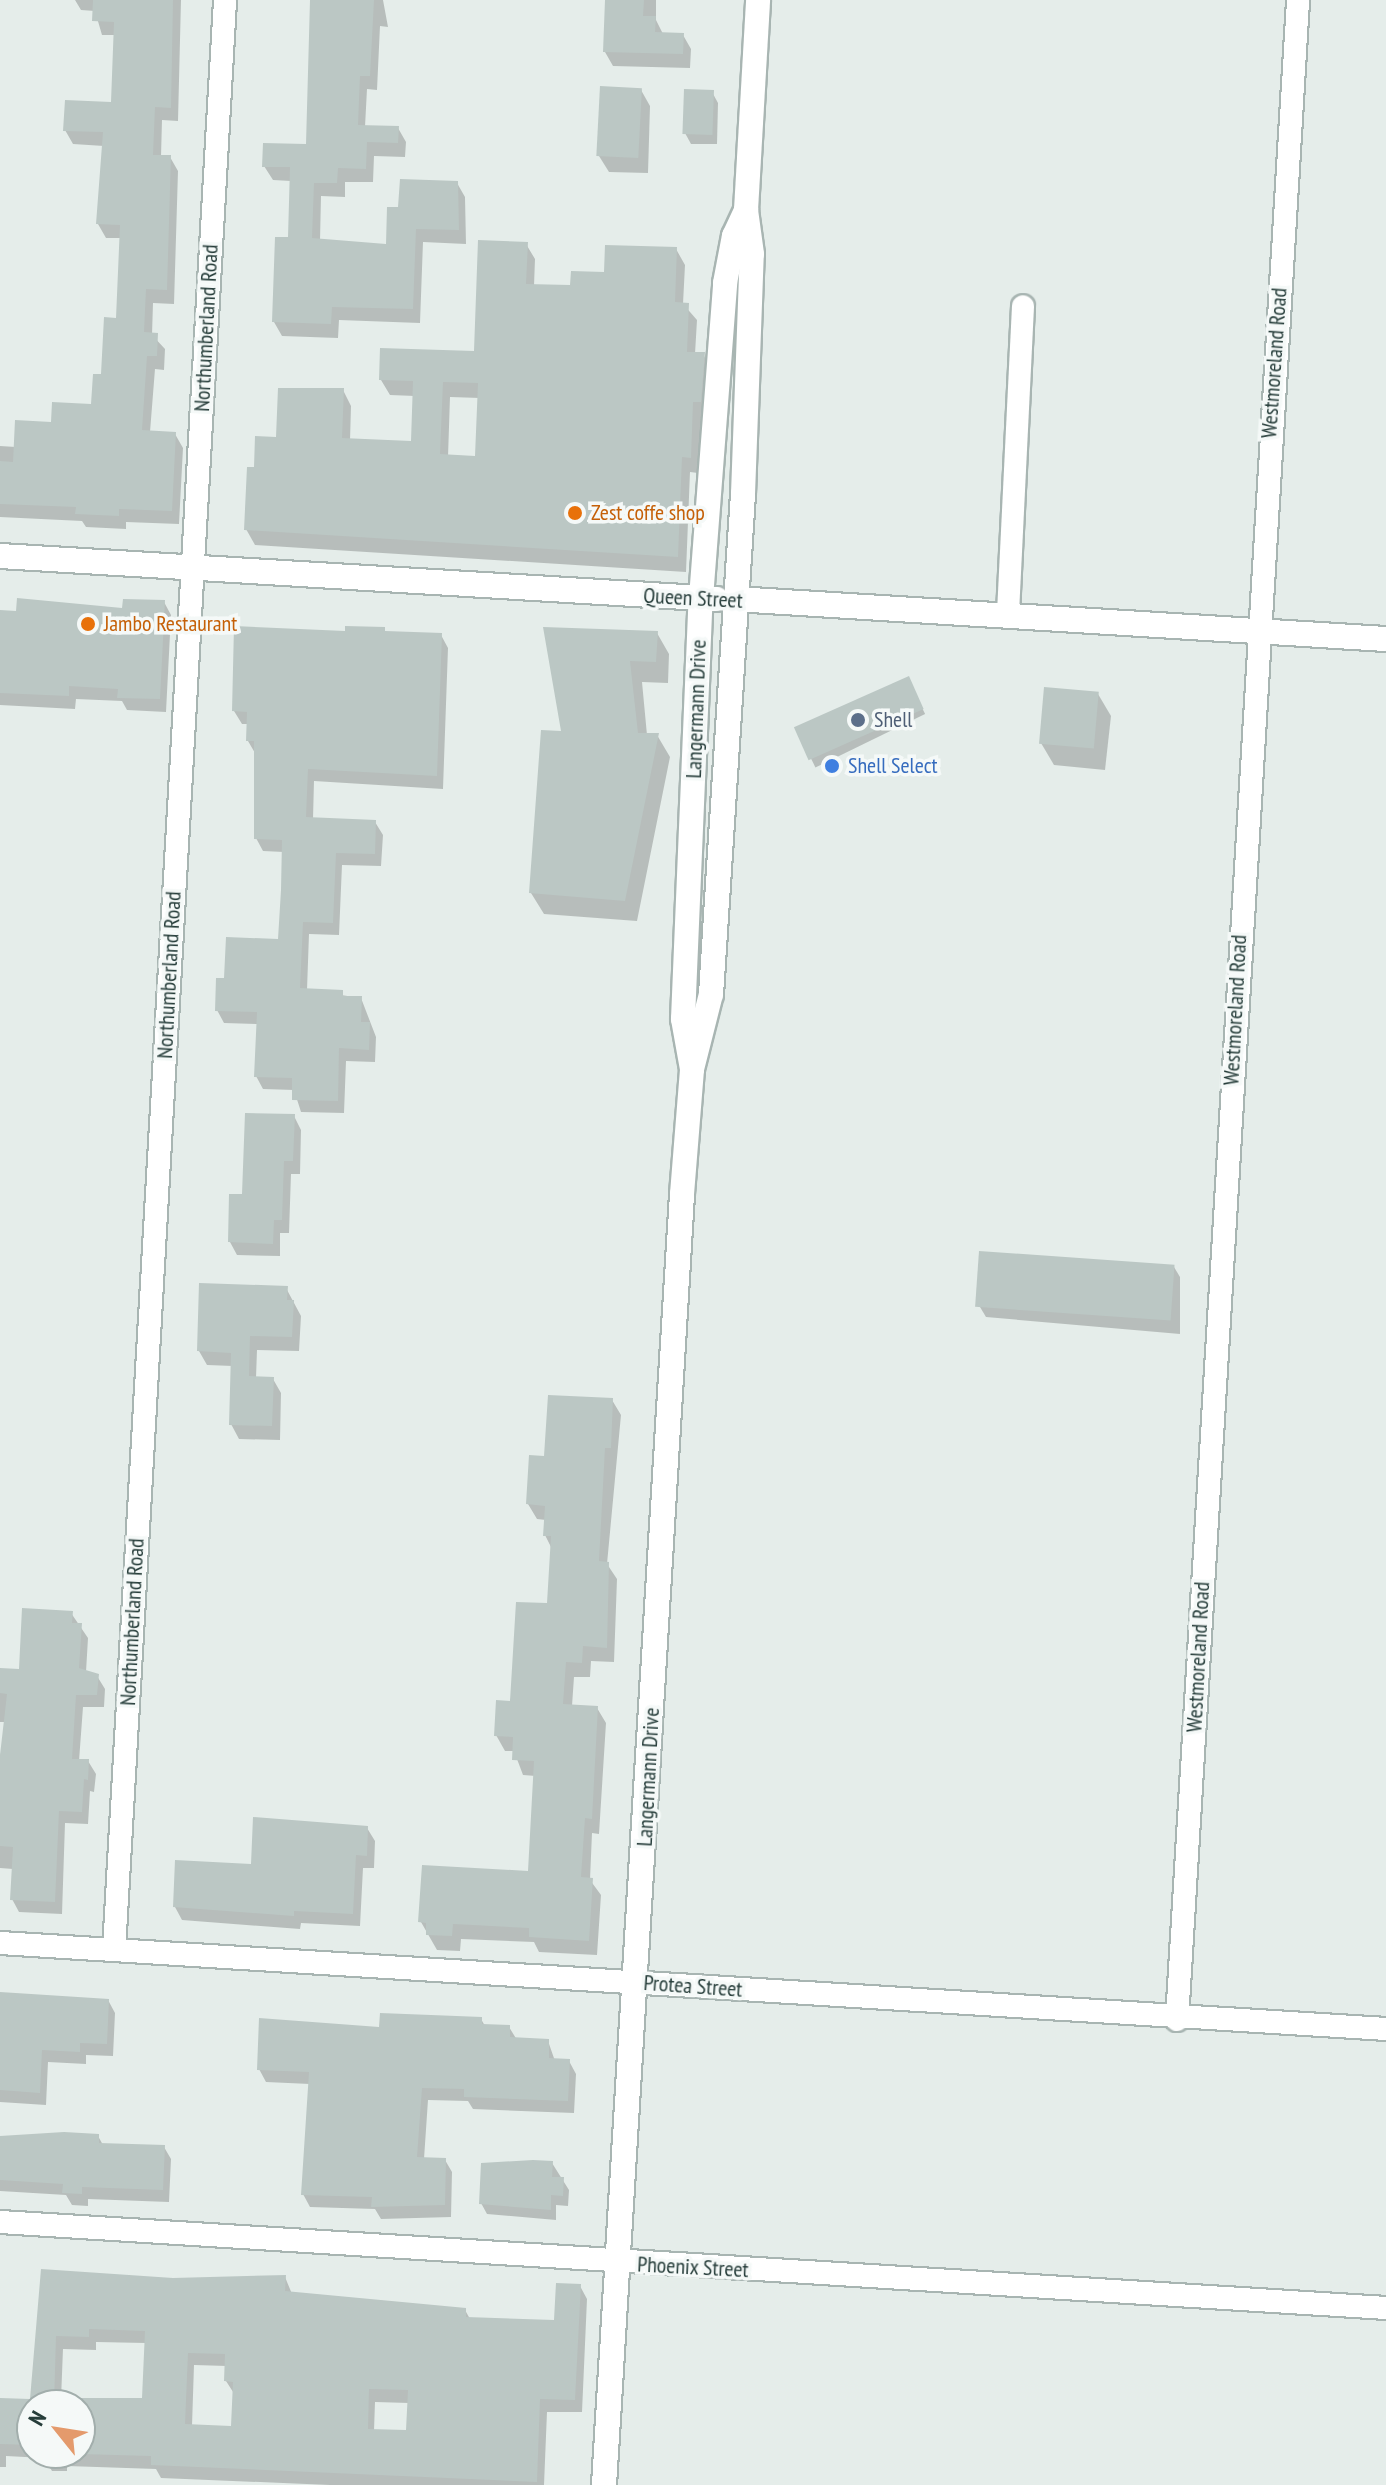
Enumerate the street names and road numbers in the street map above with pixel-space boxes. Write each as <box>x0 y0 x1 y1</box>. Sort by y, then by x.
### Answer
street label: Northumberland Road <box>188 244 224 412</box>
street label: Westmoreland Road <box>1256 287 1292 439</box>
street label: Queen Street <box>643 582 743 614</box>
street label: Langermann Drive <box>680 639 712 779</box>
street label: Northumberland Road <box>151 891 187 1059</box>
street label: Westmoreland Road <box>1218 934 1252 1086</box>
street label: Northumberland Road <box>114 1538 150 1706</box>
street label: Westmoreland Road <box>1181 1581 1215 1733</box>
street label: Langermann Drive <box>631 1707 665 1847</box>
street label: Protea Street <box>643 1969 743 2003</box>
street label: Phoenix Street <box>636 2251 750 2283</box>

